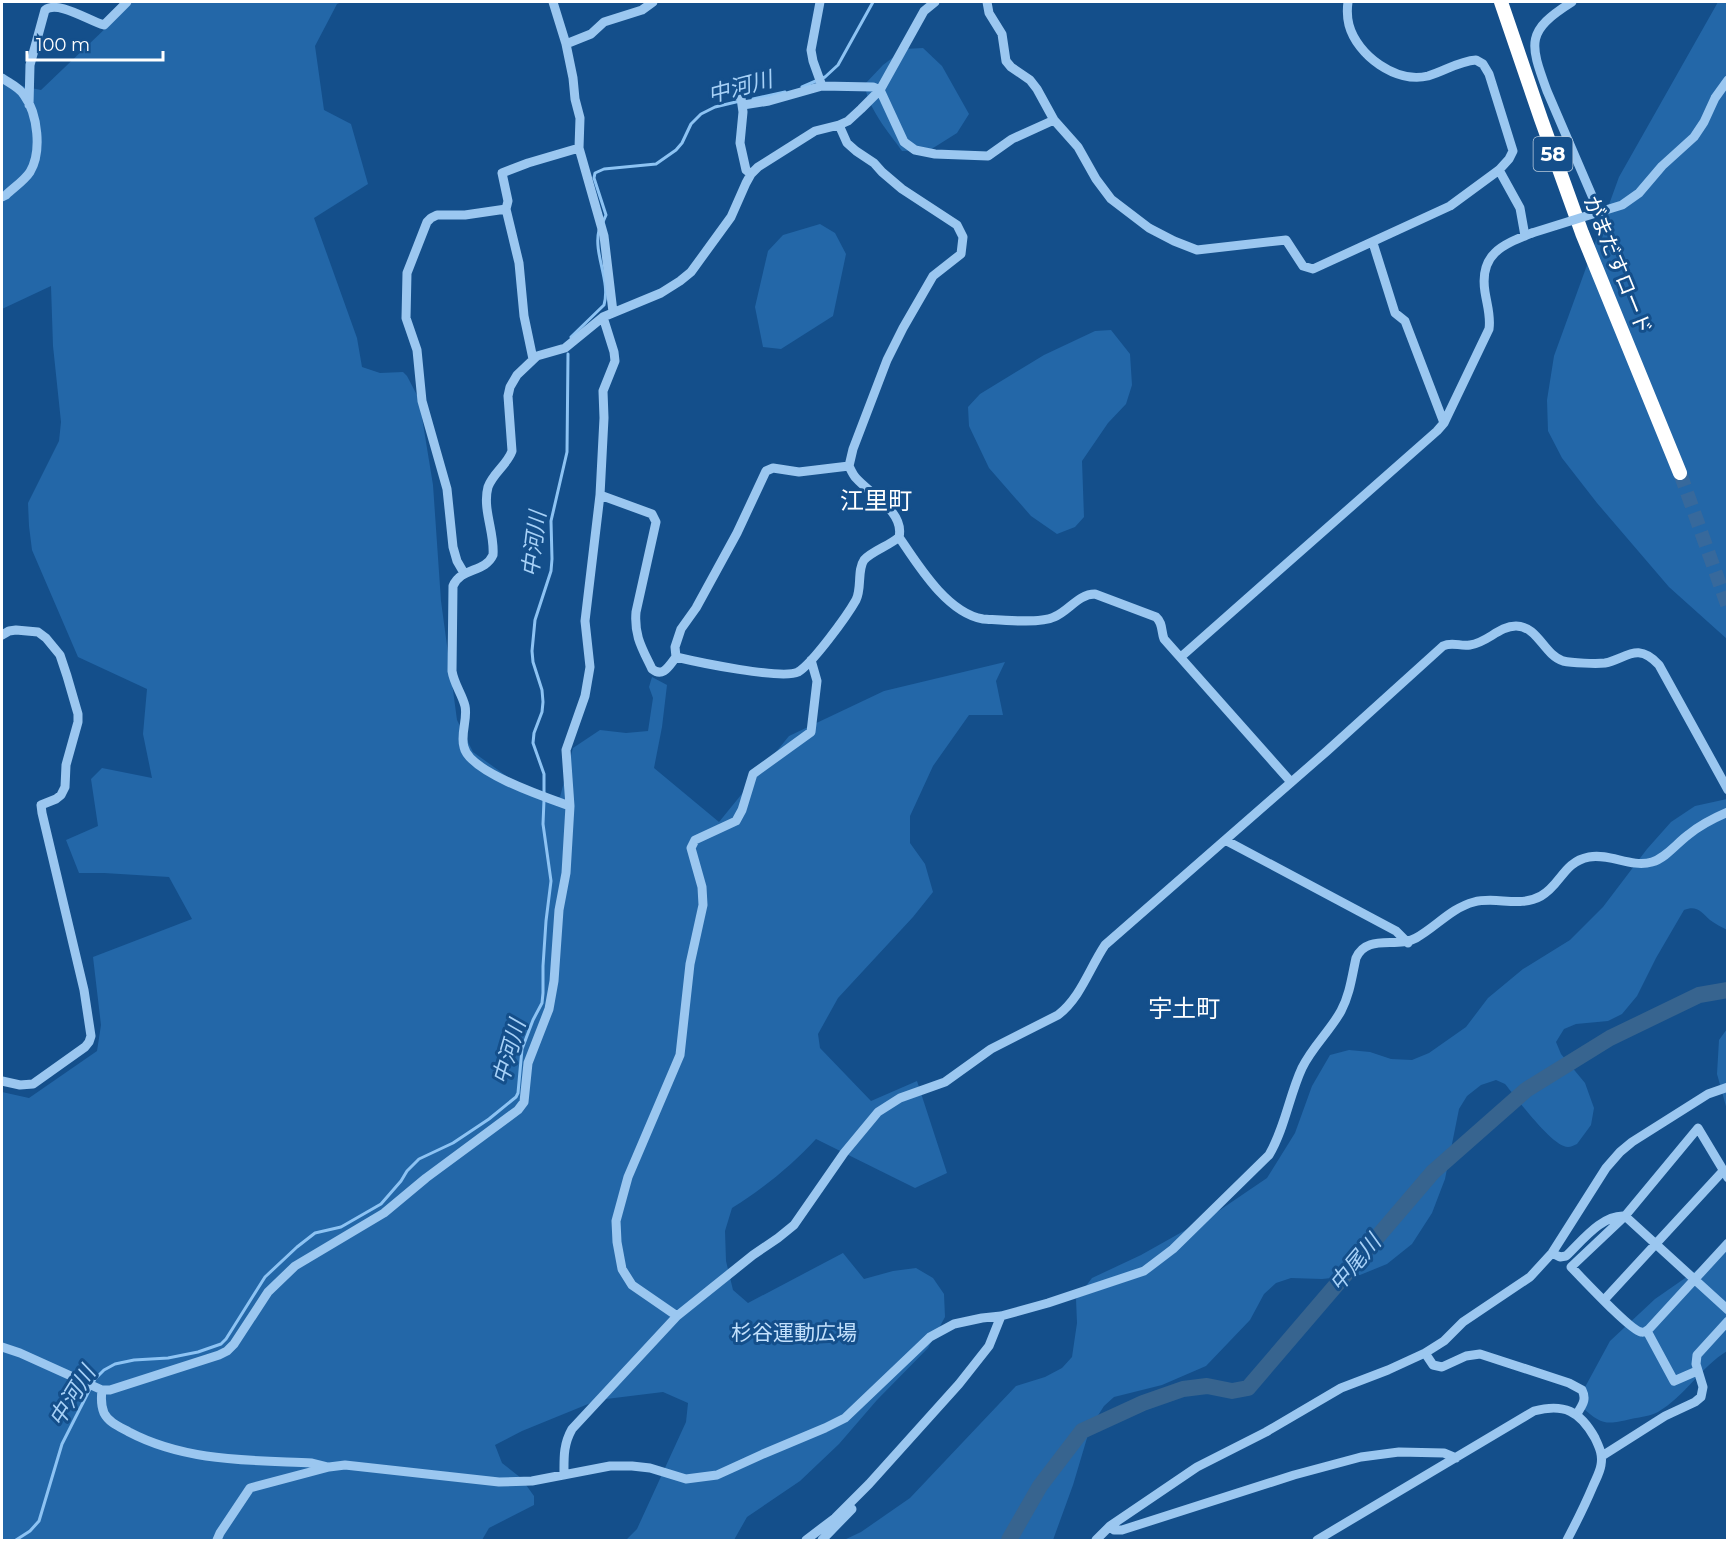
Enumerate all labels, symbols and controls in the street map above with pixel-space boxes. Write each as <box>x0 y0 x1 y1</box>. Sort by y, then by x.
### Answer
scale bar <box>27 24 164 62</box>
text: 100 m <box>36 34 90 56</box>
water label: 中河川 <box>705 65 777 109</box>
road number: 58 <box>1534 137 1572 171</box>
street label: がまだすロード <box>1579 192 1657 338</box>
district label: 江里町 <box>840 486 912 515</box>
water label: 中河川 <box>517 508 552 578</box>
district label: 宇土町 <box>1148 994 1220 1023</box>
water label: 中河川 <box>487 1015 532 1087</box>
water label: 中尾川 <box>1323 1228 1388 1297</box>
park label: 杉谷運動広場 <box>731 1320 857 1345</box>
water label: 中河川 <box>43 1359 102 1431</box>

